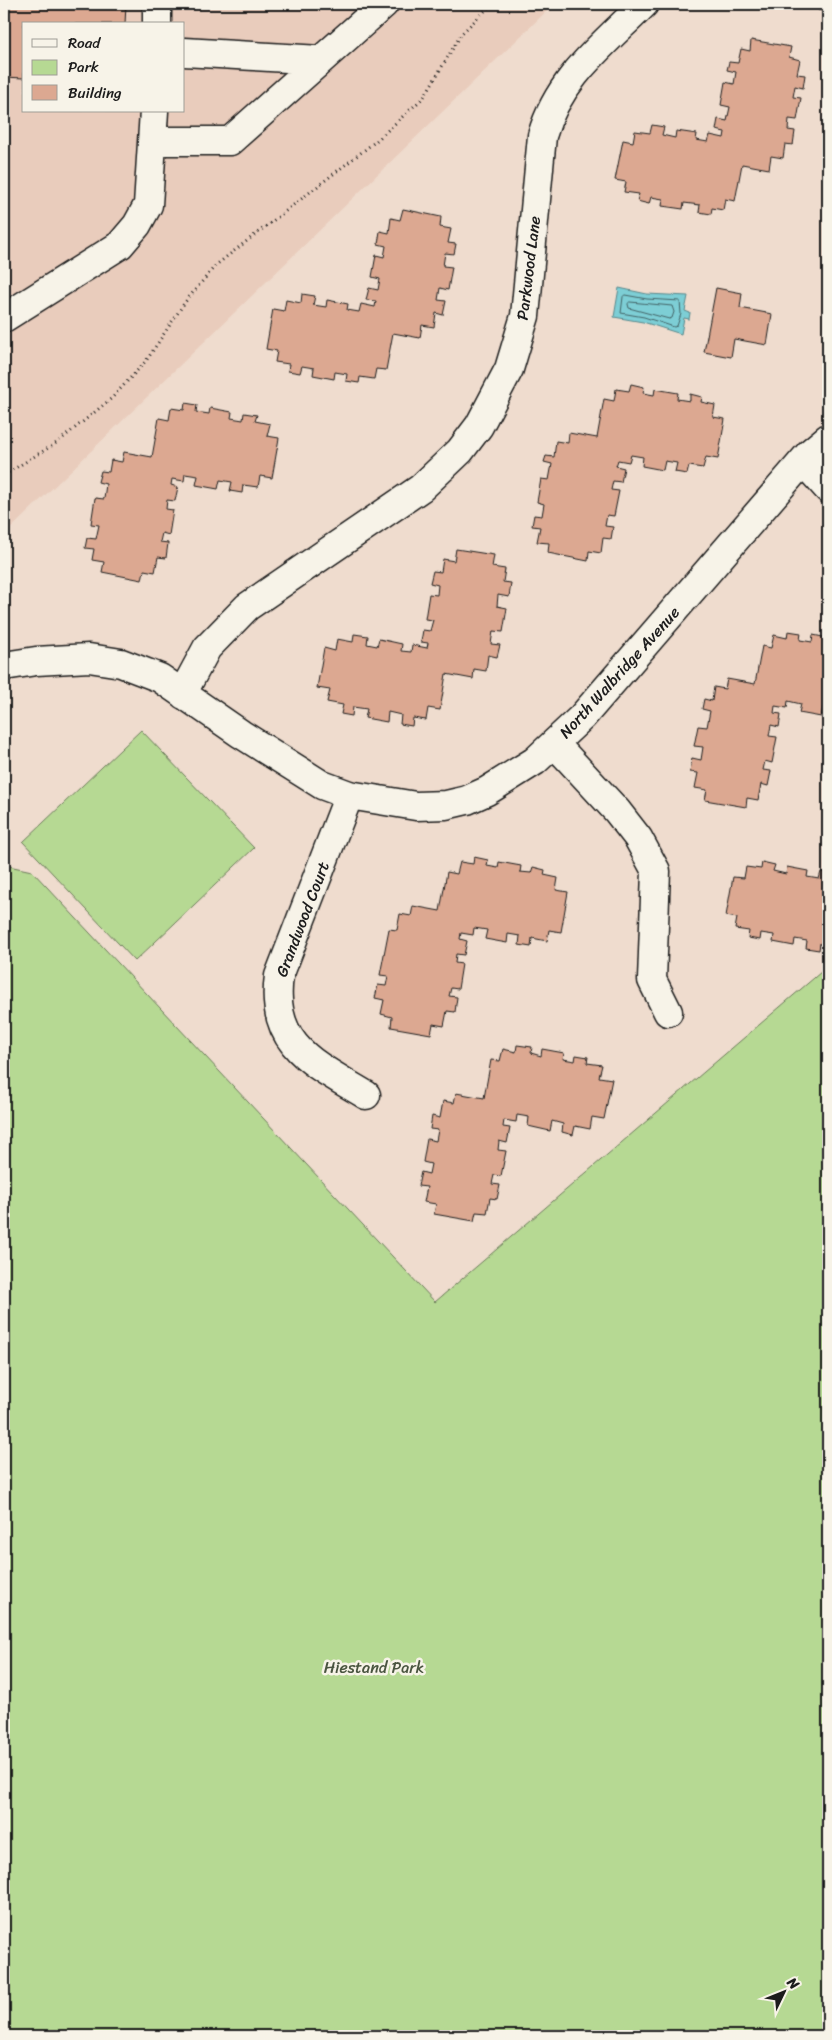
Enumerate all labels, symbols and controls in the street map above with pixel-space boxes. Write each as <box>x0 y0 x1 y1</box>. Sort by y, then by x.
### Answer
legend <box>22 22 185 112</box>
text: Road <box>68 30 101 56</box>
text: Park <box>68 54 99 80</box>
text: Building <box>68 80 122 106</box>
street label: Parkwood Lane <box>508 214 549 322</box>
street label: North Walbridge Avenue <box>552 599 687 745</box>
street label: Grandwood Court <box>267 857 338 981</box>
park label: Hiestand Park <box>324 1653 424 1682</box>
north arrow <box>760 1968 810 2018</box>
text: N <box>780 1971 806 1996</box>

